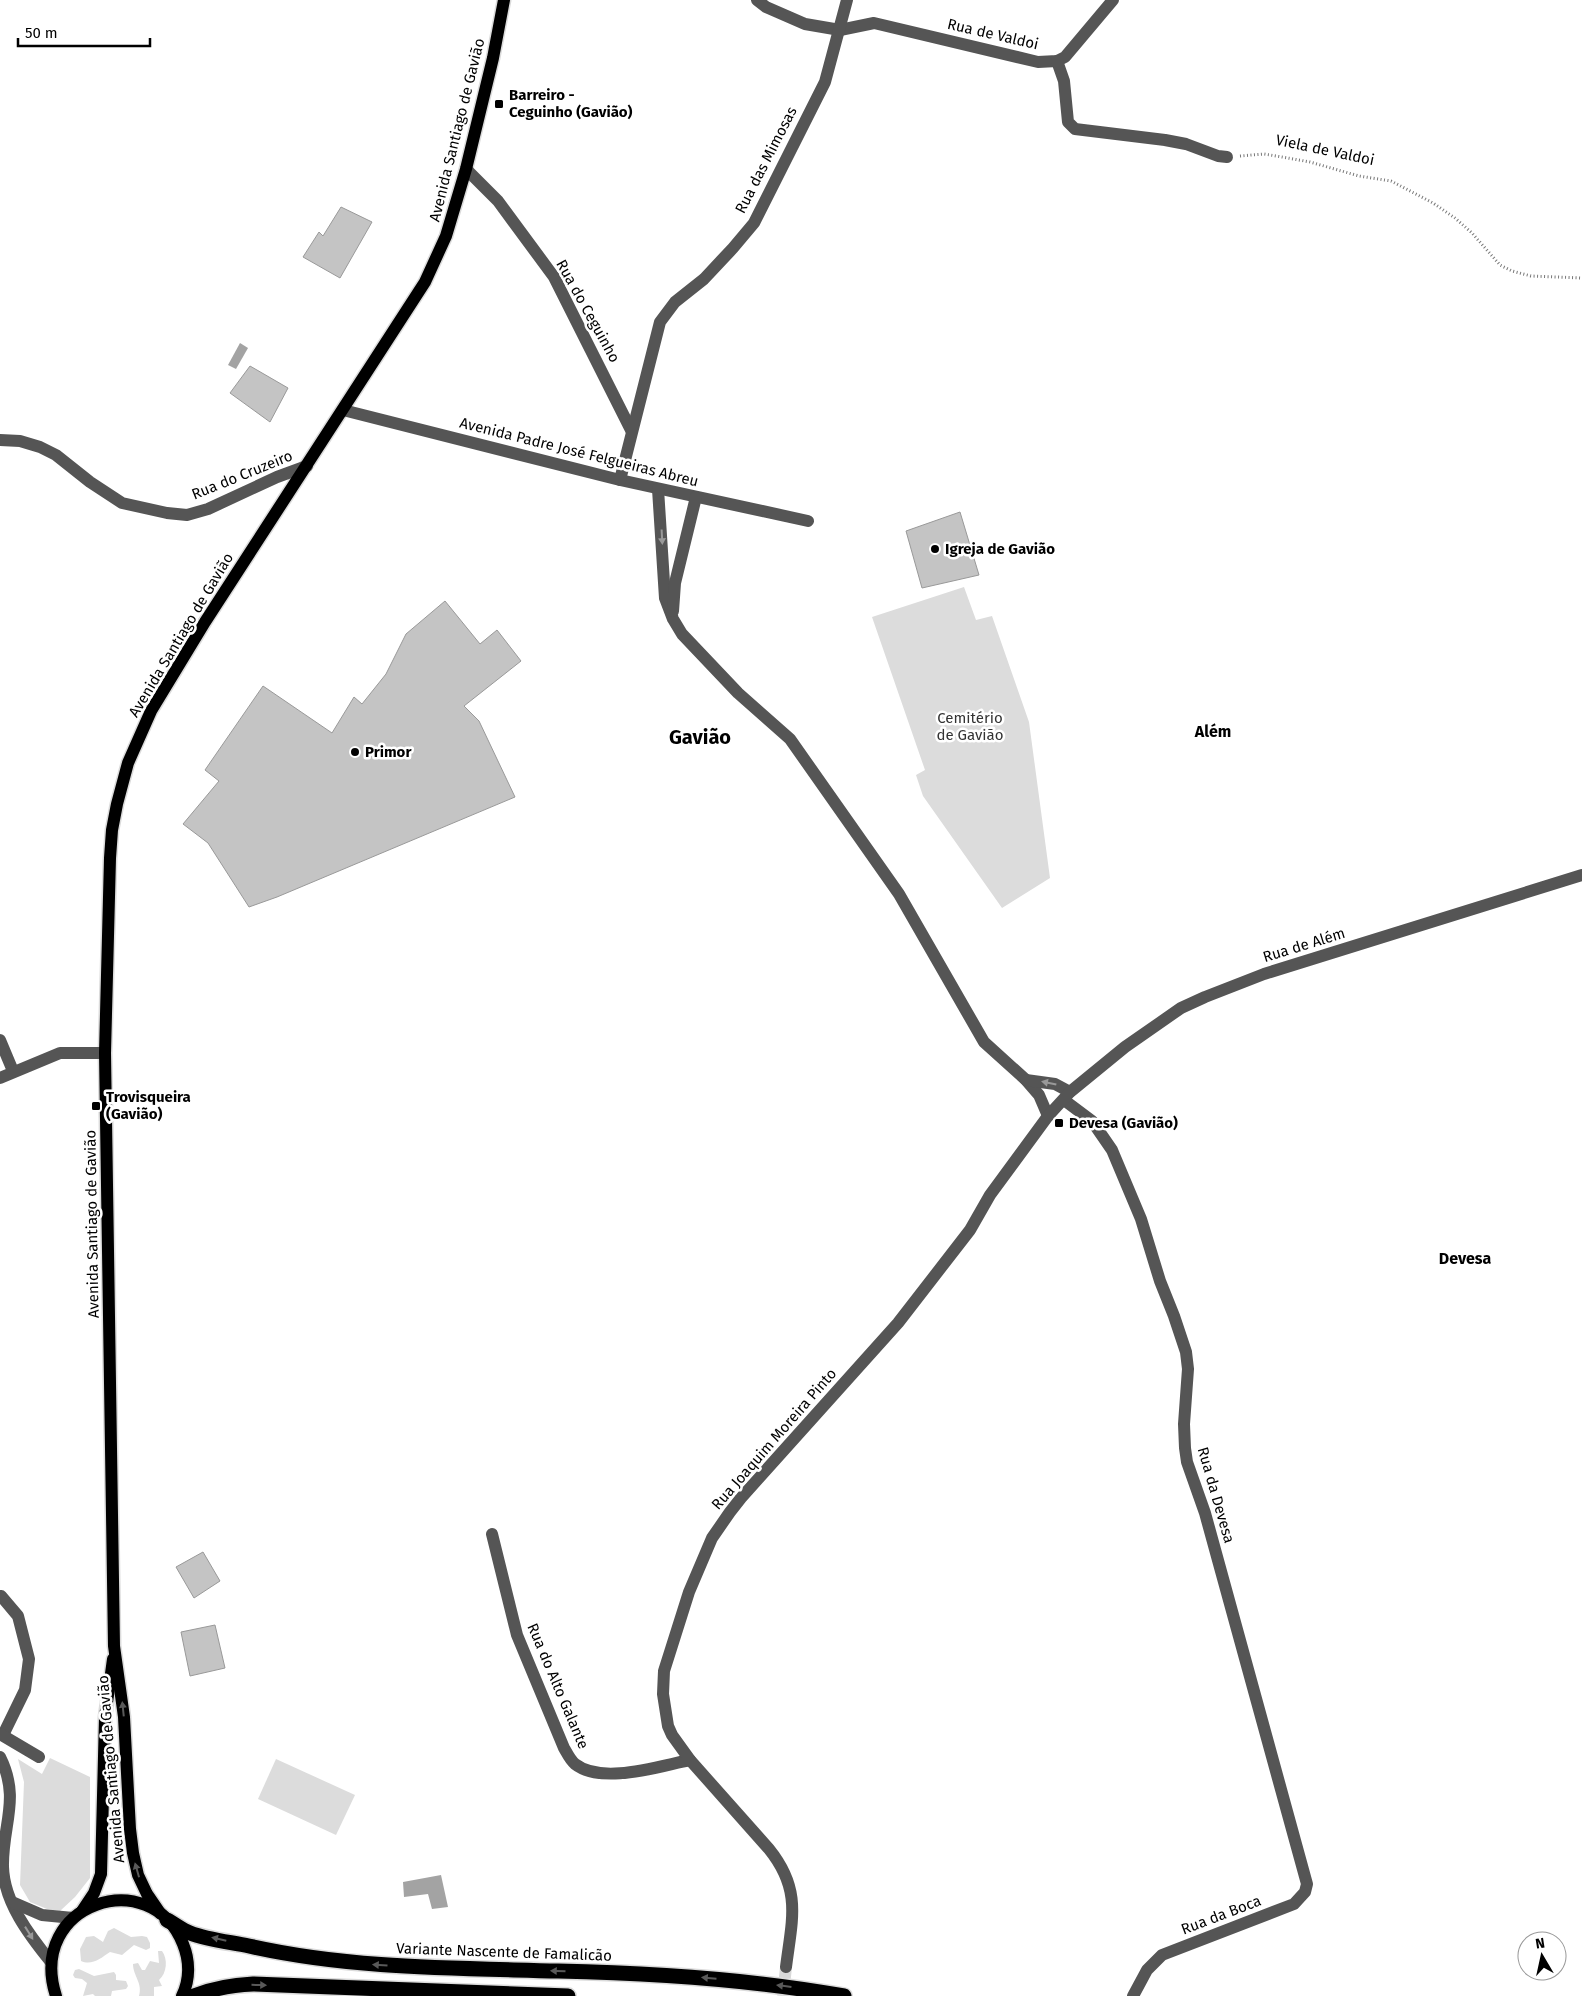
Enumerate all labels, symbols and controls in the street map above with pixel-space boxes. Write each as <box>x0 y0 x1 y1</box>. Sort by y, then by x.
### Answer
scale bar <box>18 15 150 47</box>
street label: Rua de Valdoi <box>946 15 1040 53</box>
text: 50 m <box>25 24 58 42</box>
street label: Avenida Santiago de Gavião <box>425 36 489 224</box>
place label: Barreiro - Ceguinho (Gavião) <box>509 86 633 121</box>
marker: Barreiro - Ceguinho (Gavião) <box>493 98 505 110</box>
street label: Rua das Mimosas <box>731 104 801 216</box>
street label: Viela de Valdoi <box>1274 131 1376 169</box>
street label: Rua do Ceguinho <box>552 256 624 366</box>
street label: Avenida Padre José Felgueiras Abreu <box>458 414 700 490</box>
street label: Rua do Cruzeiro <box>189 447 295 503</box>
one-way arrow <box>658 529 666 545</box>
place label: Igreja de Gavião <box>945 540 1055 558</box>
marker: Igreja de Gavião <box>929 543 941 555</box>
street label: Avenida Santiago de Gavião <box>125 550 237 720</box>
park label: Cemitério de Gavião <box>936 709 1004 744</box>
district label: Além <box>1194 722 1231 741</box>
district label: Gavião <box>669 725 731 749</box>
place label: Primor <box>365 743 412 761</box>
marker: Primor <box>349 746 361 758</box>
street label: Rua de Além <box>1261 924 1347 966</box>
one-way arrow <box>1041 1079 1057 1087</box>
place label: Trovisqueira (Gavião) <box>106 1088 191 1123</box>
marker: Trovisqueira (Gavião) <box>90 1100 102 1112</box>
place label: Devesa (Gavião) <box>1069 1114 1178 1132</box>
marker: Devesa (Gavião) <box>1053 1117 1065 1129</box>
street label: Avenida Santiago de Gavião <box>81 1130 103 1318</box>
district label: Devesa <box>1439 1249 1491 1268</box>
street label: Rua Joaquim Moreira Pinto <box>708 1365 840 1513</box>
street label: Rua da Devesa <box>1194 1445 1238 1545</box>
street label: Rua do Alto Galante <box>523 1621 593 1751</box>
street label: Avenida Santiago de Gavião <box>94 1674 128 1864</box>
one-way arrow <box>119 1700 127 1716</box>
one-way arrow <box>133 1863 141 1878</box>
street label: Rua da Boca <box>1179 1892 1263 1938</box>
one-way arrow <box>25 1927 34 1940</box>
north arrow <box>1517 1931 1567 1981</box>
one-way arrow <box>211 1935 227 1943</box>
text: N <box>1534 1935 1546 1953</box>
street label: Variante Nascente de Famalicão <box>396 1939 612 1965</box>
one-way arrow <box>371 1961 387 1969</box>
one-way arrow <box>550 1967 566 1975</box>
one-way arrow <box>700 1974 716 1982</box>
one-way arrow <box>251 1981 267 1989</box>
one-way arrow <box>775 1982 791 1990</box>

